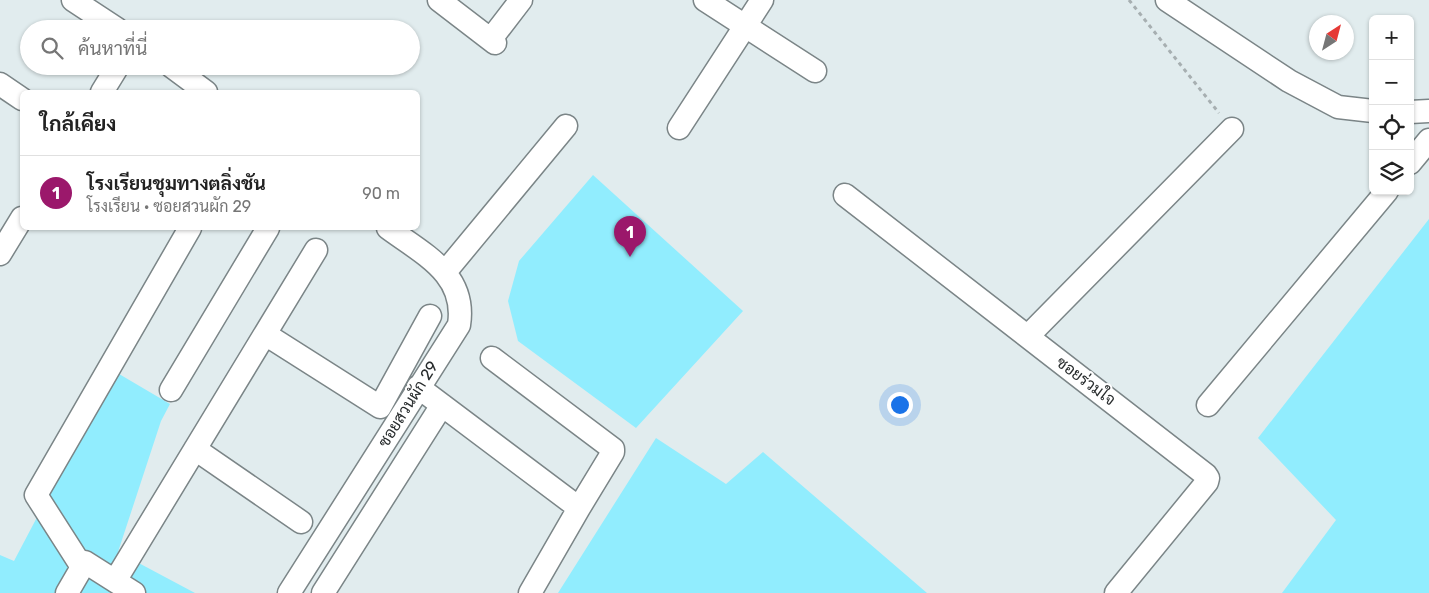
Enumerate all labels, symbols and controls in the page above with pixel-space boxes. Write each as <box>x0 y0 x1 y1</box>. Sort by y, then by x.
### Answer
north arrow <box>1309 15 1354 60</box>
map controls <box>1369 15 1414 195</box>
button: + <box>1369 15 1414 60</box>
search box <box>20 20 420 75</box>
icon: search <box>38 34 66 62</box>
text: ค้นหาที่นี่ <box>78 37 147 60</box>
button: − <box>1369 60 1414 105</box>
button: locate <box>1369 105 1414 150</box>
text: ใกล้เคียง <box>40 111 116 136</box>
button: layers <box>1369 150 1414 195</box>
text: โรงเรียนชุมทางตลิ่งชัน <box>87 172 266 195</box>
text: 1 <box>52 184 60 203</box>
text: 90 m <box>362 184 400 203</box>
text: โรงเรียน · ซอยสวนผัก 29 <box>87 197 251 216</box>
pin: 1 <box>614 216 646 257</box>
street label: ซอยร่วมใจ <box>1053 351 1121 409</box>
street label: ซอยสวนผัก 29 <box>373 357 442 451</box>
your location <box>887 392 913 418</box>

